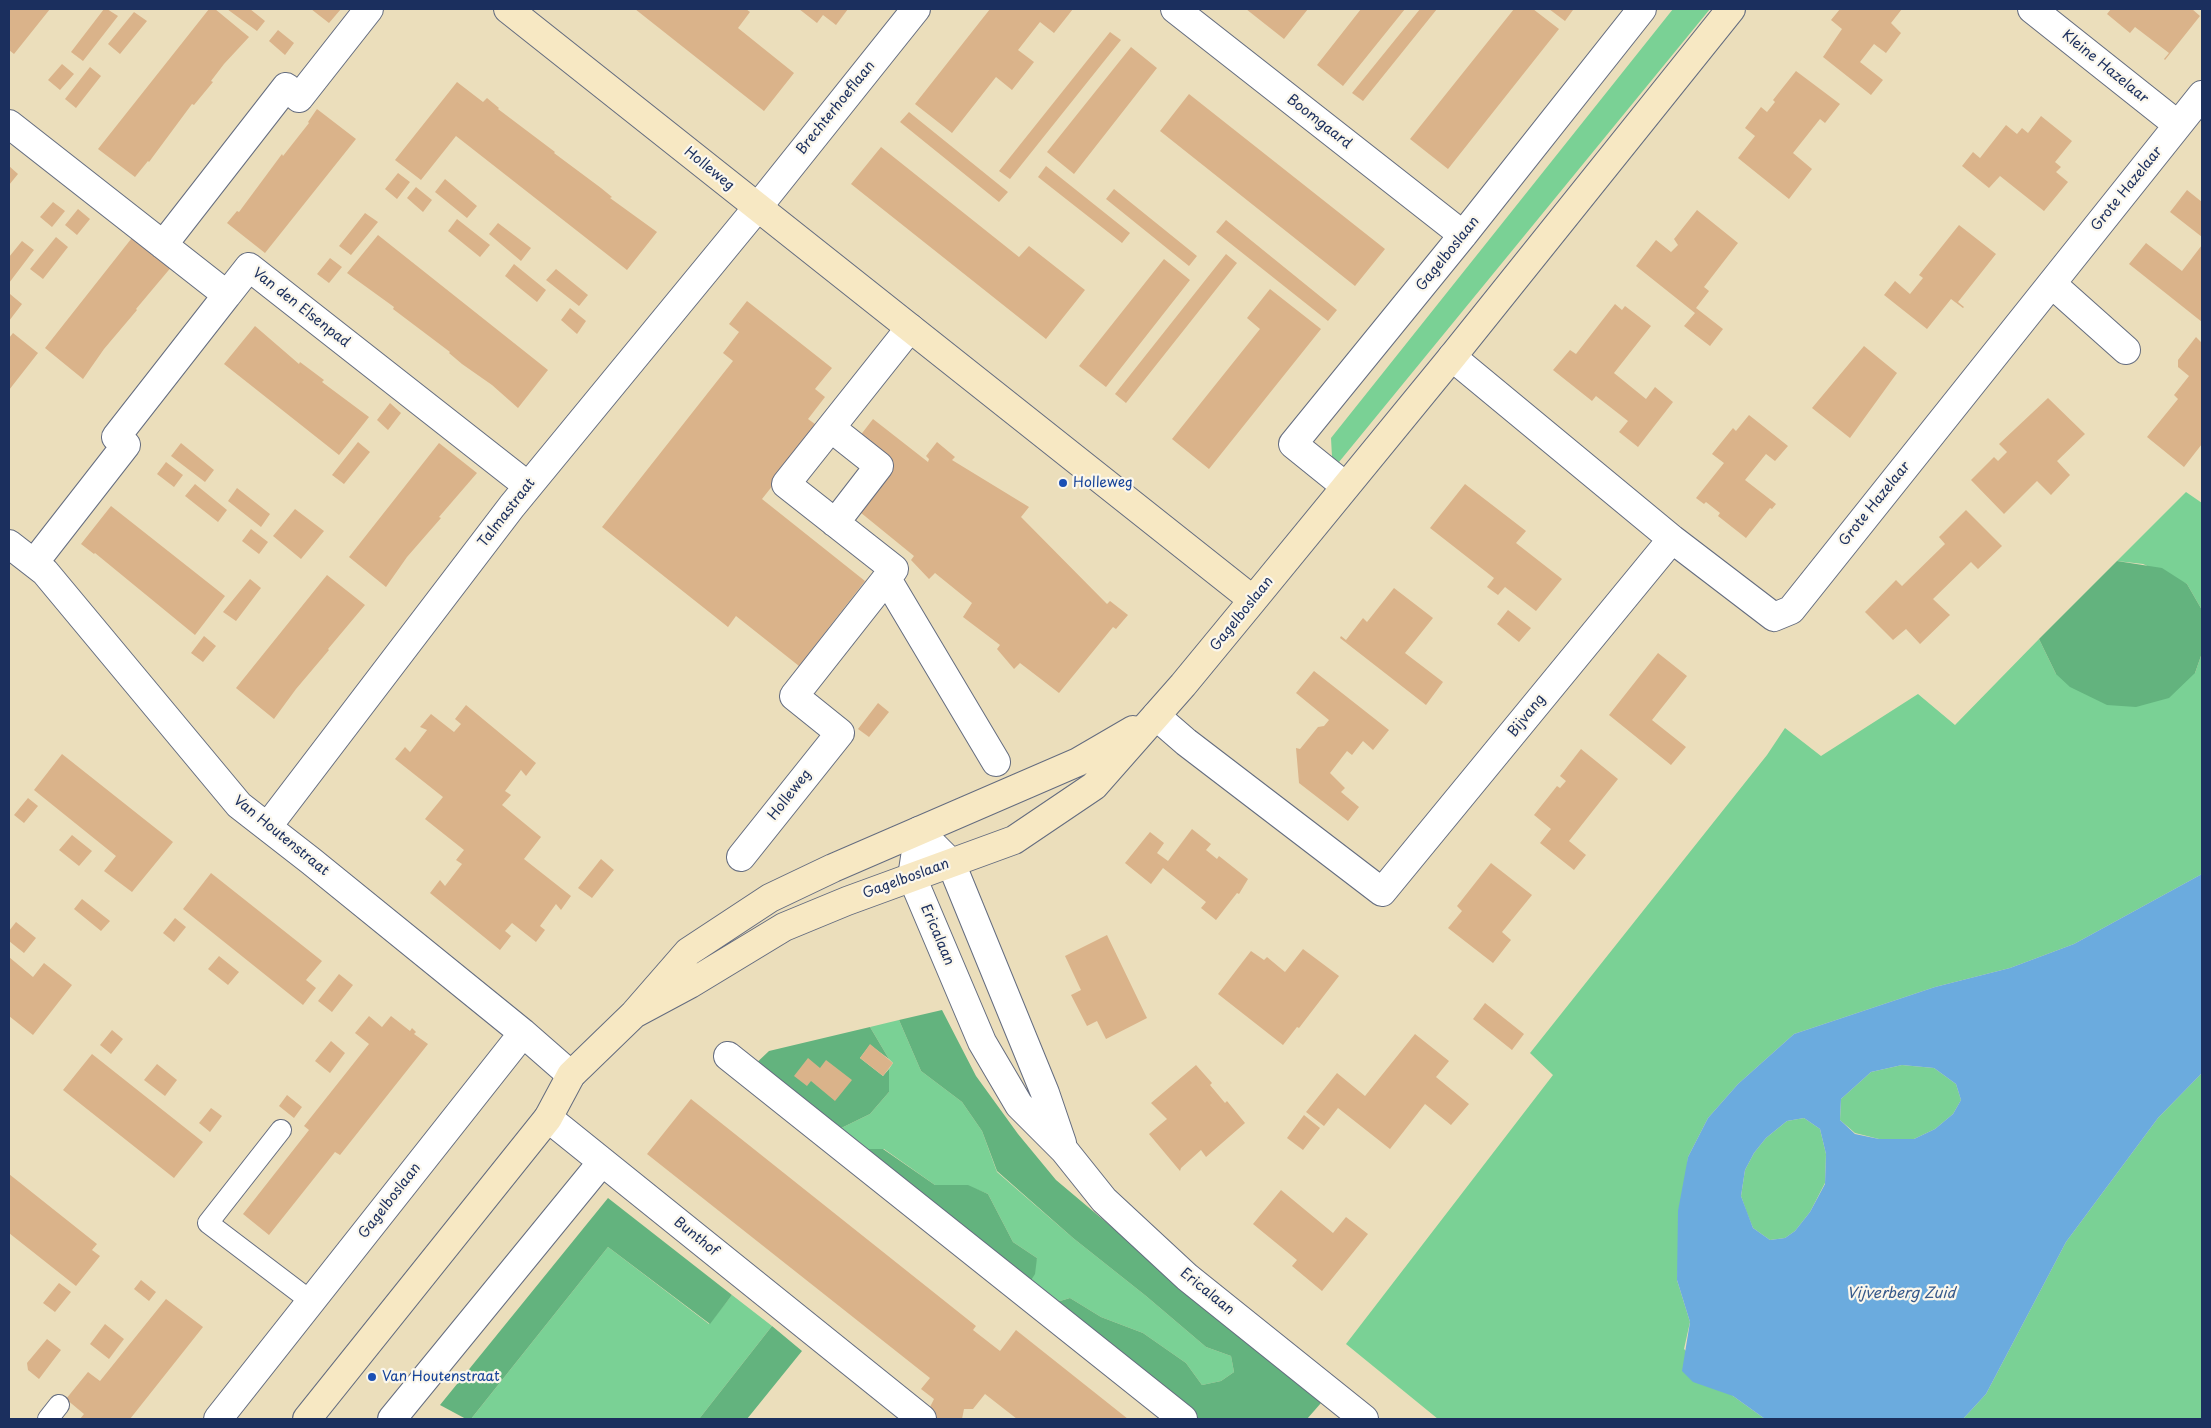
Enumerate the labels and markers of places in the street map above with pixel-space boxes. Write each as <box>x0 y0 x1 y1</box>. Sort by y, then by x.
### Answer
place label: Holleweg <box>1073 475 1133 491</box>
marker: Holleweg <box>1057 477 1069 489</box>
place label: Van Houtenstraat <box>382 1369 500 1385</box>
marker: Van Houtenstraat <box>366 1371 378 1383</box>

